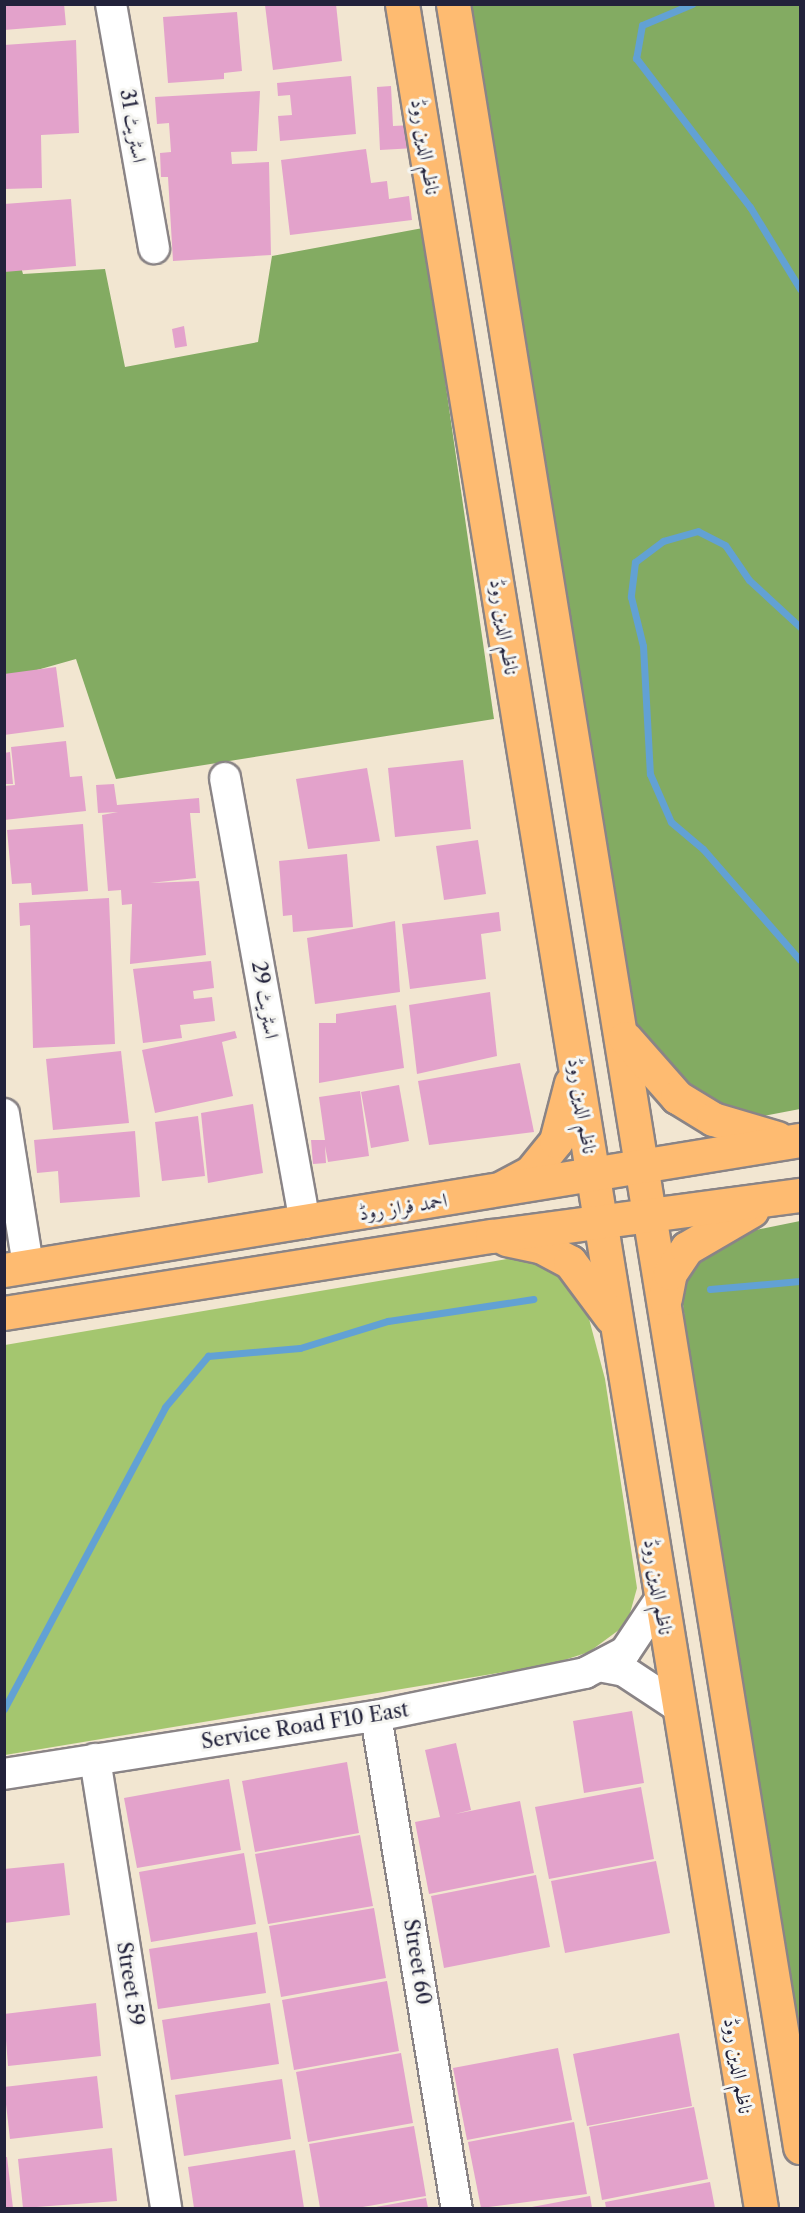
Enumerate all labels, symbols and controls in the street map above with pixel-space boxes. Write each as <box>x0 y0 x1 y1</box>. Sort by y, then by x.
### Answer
street label: اسٹریٹ 31 <box>115 87 151 165</box>
street label: ناظم الدین روڈ <box>406 97 444 197</box>
street label: ناظم الدین روڈ <box>485 577 523 677</box>
street label: اسٹریٹ 29 <box>246 959 284 1041</box>
street label: ناظم الدین روڈ <box>563 1056 601 1156</box>
street label: احمد فراز روڈ <box>357 1188 449 1226</box>
street label: ناظم الدین روڈ <box>639 1537 677 1637</box>
street label: Service Road F10 East <box>200 1698 410 1754</box>
street label: Street 60 <box>398 1917 436 2007</box>
street label: Street 59 <box>112 1940 148 2028</box>
street label: ناظم الدین روڈ <box>719 2016 757 2116</box>

